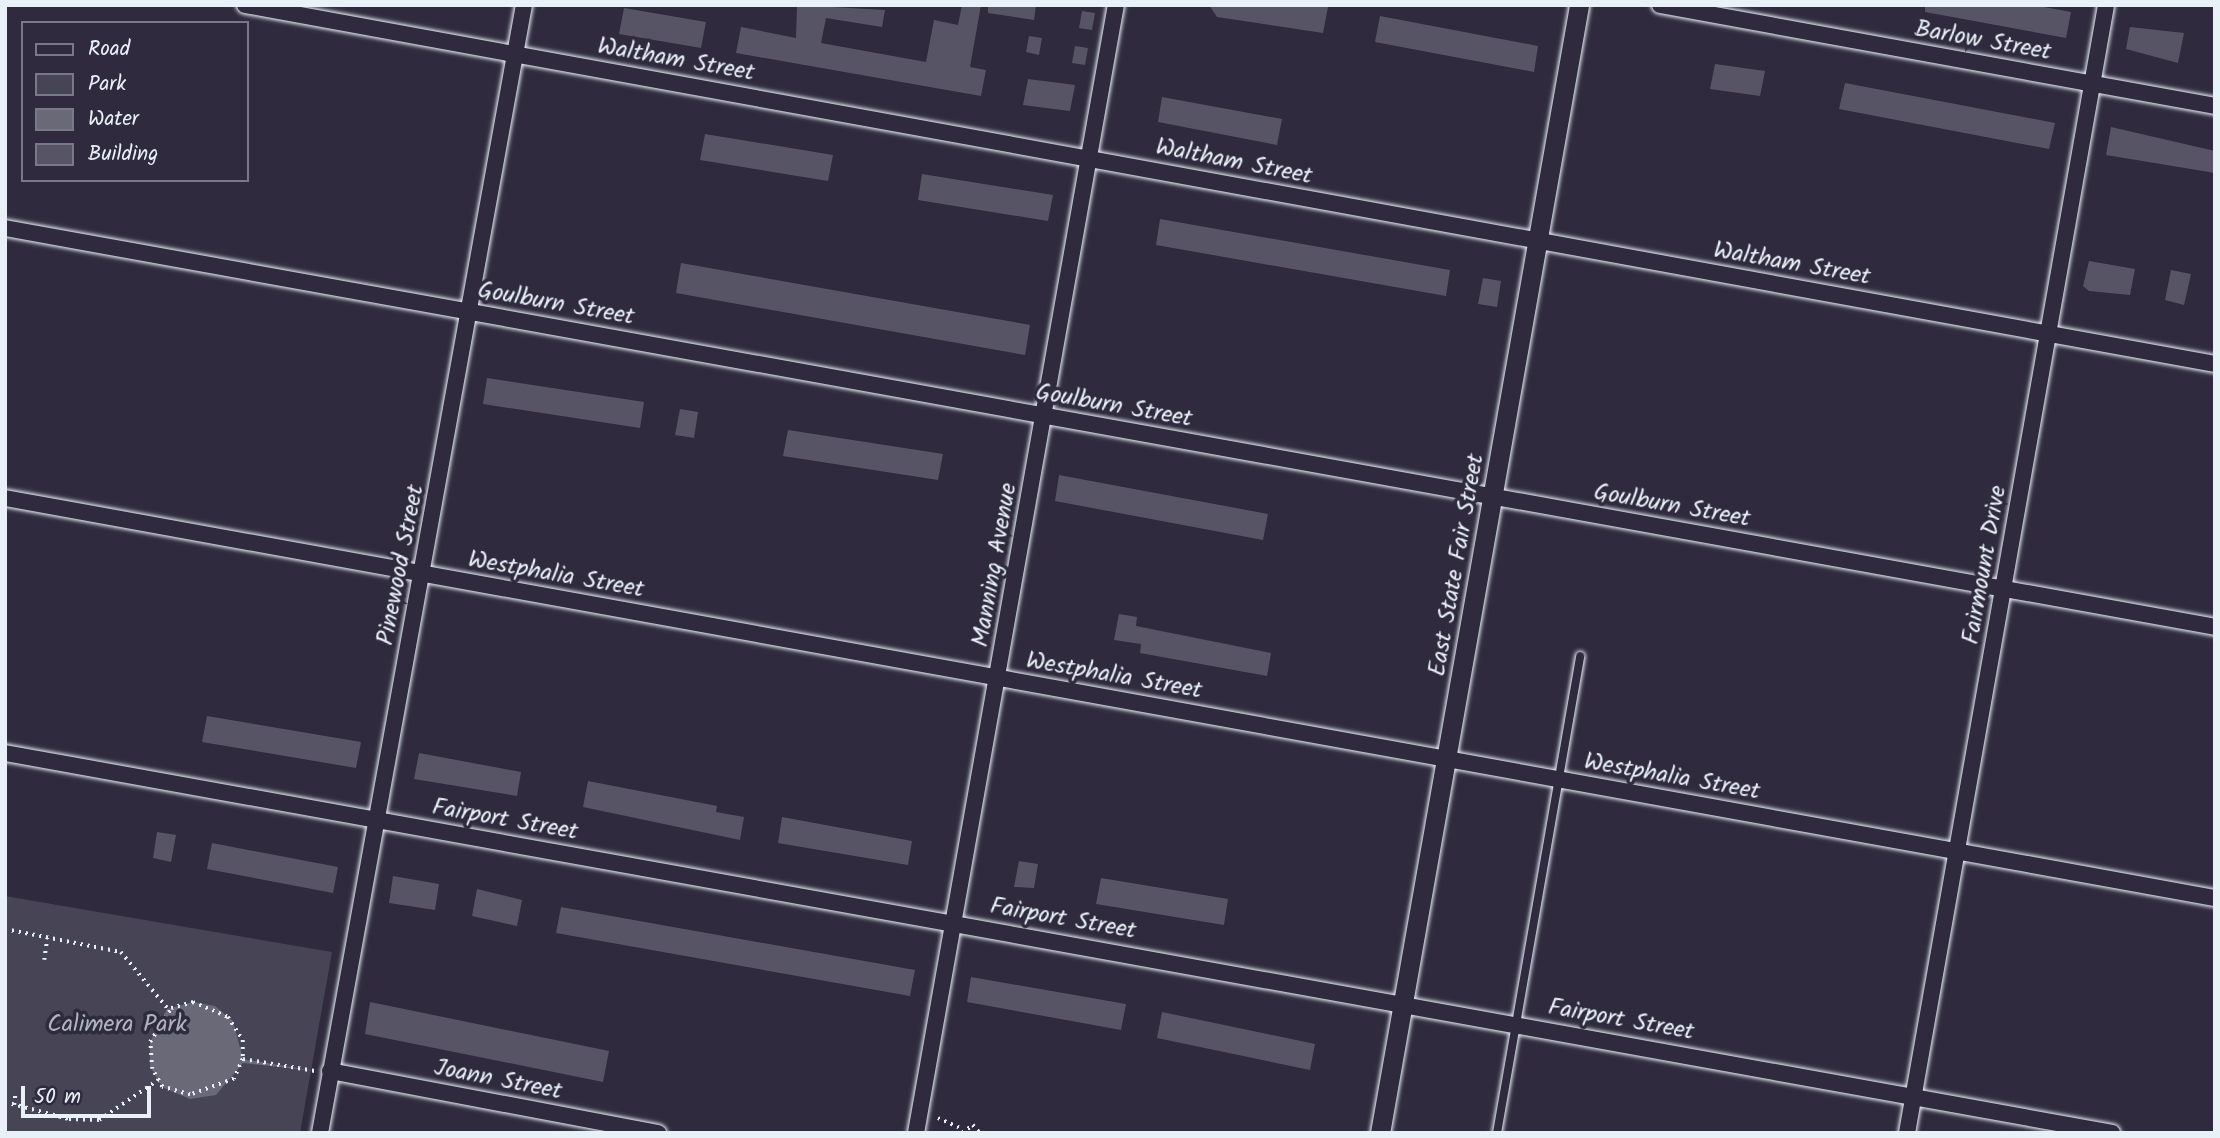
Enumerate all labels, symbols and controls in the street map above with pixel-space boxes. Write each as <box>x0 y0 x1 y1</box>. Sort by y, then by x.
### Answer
street label: Barlow Street <box>1913 15 2053 67</box>
legend <box>21 21 248 182</box>
street label: Waltham Street <box>595 32 757 88</box>
text: Road <box>88 33 130 66</box>
text: Park <box>88 68 126 101</box>
text: Water <box>88 103 139 136</box>
street label: Waltham Street <box>1153 133 1315 191</box>
text: Building <box>88 138 158 171</box>
street label: Waltham Street <box>1711 236 1873 292</box>
street label: Goulburn Street <box>476 276 636 332</box>
street label: Goulburn Street <box>1034 378 1194 434</box>
street label: East State Fair Street <box>1423 452 1491 678</box>
street label: Goulburn Street <box>1592 478 1752 534</box>
street label: Manning Avenue <box>966 481 1024 649</box>
street label: Pinewood Street <box>371 482 431 648</box>
street label: Fairmount Drive <box>1957 483 2013 647</box>
street label: Westphalia Street <box>466 545 646 605</box>
street label: Westphalia Street <box>1024 646 1204 706</box>
street label: Westphalia Street <box>1582 747 1762 807</box>
street label: Fairport Street <box>430 793 580 847</box>
street label: Fairport Street <box>988 892 1138 946</box>
street label: Fairport Street <box>1546 993 1696 1047</box>
park label: Calimera Park <box>47 1011 187 1039</box>
street label: Joann Street <box>432 1054 564 1106</box>
scale bar <box>24 1072 154 1116</box>
text: 50 m <box>34 1081 81 1114</box>

